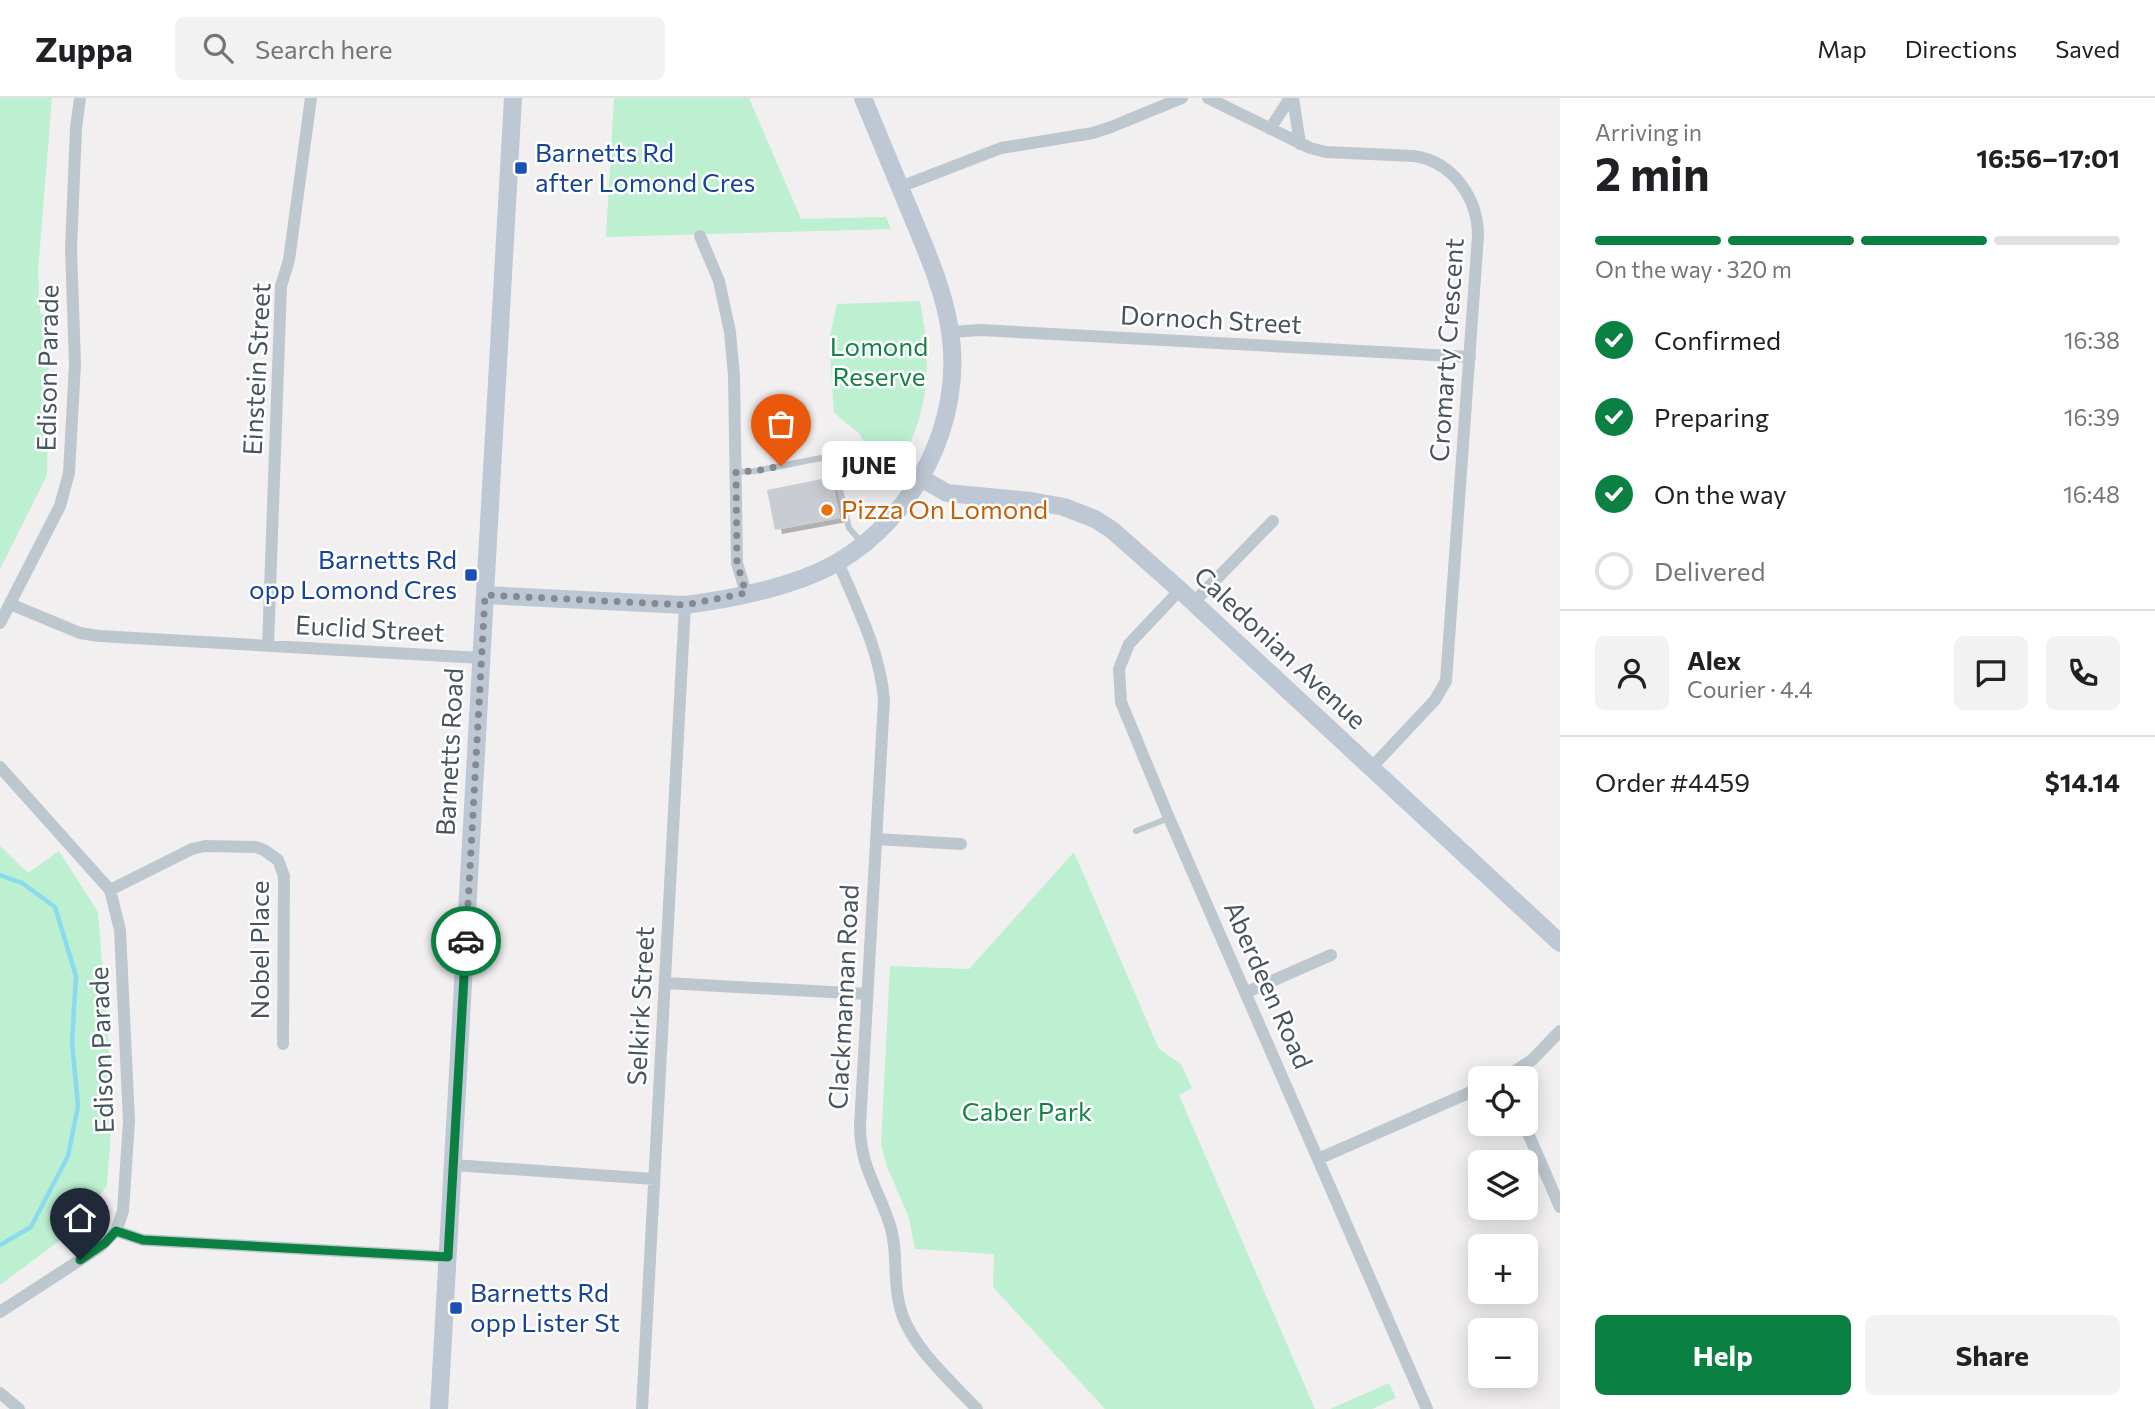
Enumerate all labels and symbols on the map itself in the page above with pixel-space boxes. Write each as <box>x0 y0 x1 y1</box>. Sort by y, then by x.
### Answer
place label: Barnetts Rd after Lomond Cres <box>535 136 755 197</box>
marker: Barnetts Rd after Lomond Cres <box>513 160 529 176</box>
street label: Cromarty Crescent <box>1422 237 1469 463</box>
street label: Einstein Street <box>235 282 276 456</box>
street label: Edison Parade <box>30 284 63 452</box>
street label: Dornoch Street <box>1120 298 1303 339</box>
park label: Lomond Reserve <box>830 330 928 391</box>
pin <box>751 394 811 466</box>
callout: JUNE <box>823 442 917 490</box>
place label: Pizza On Lomond <box>841 493 1048 524</box>
marker: Pizza On Lomond <box>819 502 835 518</box>
place label: Barnetts Rd opp Lomond Cres <box>249 543 457 604</box>
street label: Caledonian Avenue <box>1189 559 1374 735</box>
marker: Barnetts Rd opp Lomond Cres <box>463 567 479 583</box>
street label: Euclid Street <box>295 608 446 647</box>
street label: Barnetts Road <box>429 667 468 837</box>
street label: Nobel Place <box>243 881 274 1019</box>
street label: Clackmannan Road <box>821 884 864 1110</box>
street label: Aberdeen Road <box>1219 896 1320 1073</box>
courier <box>431 906 501 976</box>
street label: Selkirk Street <box>620 926 659 1086</box>
street label: Edison Parade <box>82 966 119 1134</box>
park label: Caber Park <box>962 1095 1092 1126</box>
pin <box>50 1188 110 1260</box>
place label: Barnetts Rd opp Lister St <box>470 1276 620 1337</box>
marker: Barnetts Rd opp Lister St <box>448 1300 464 1316</box>

